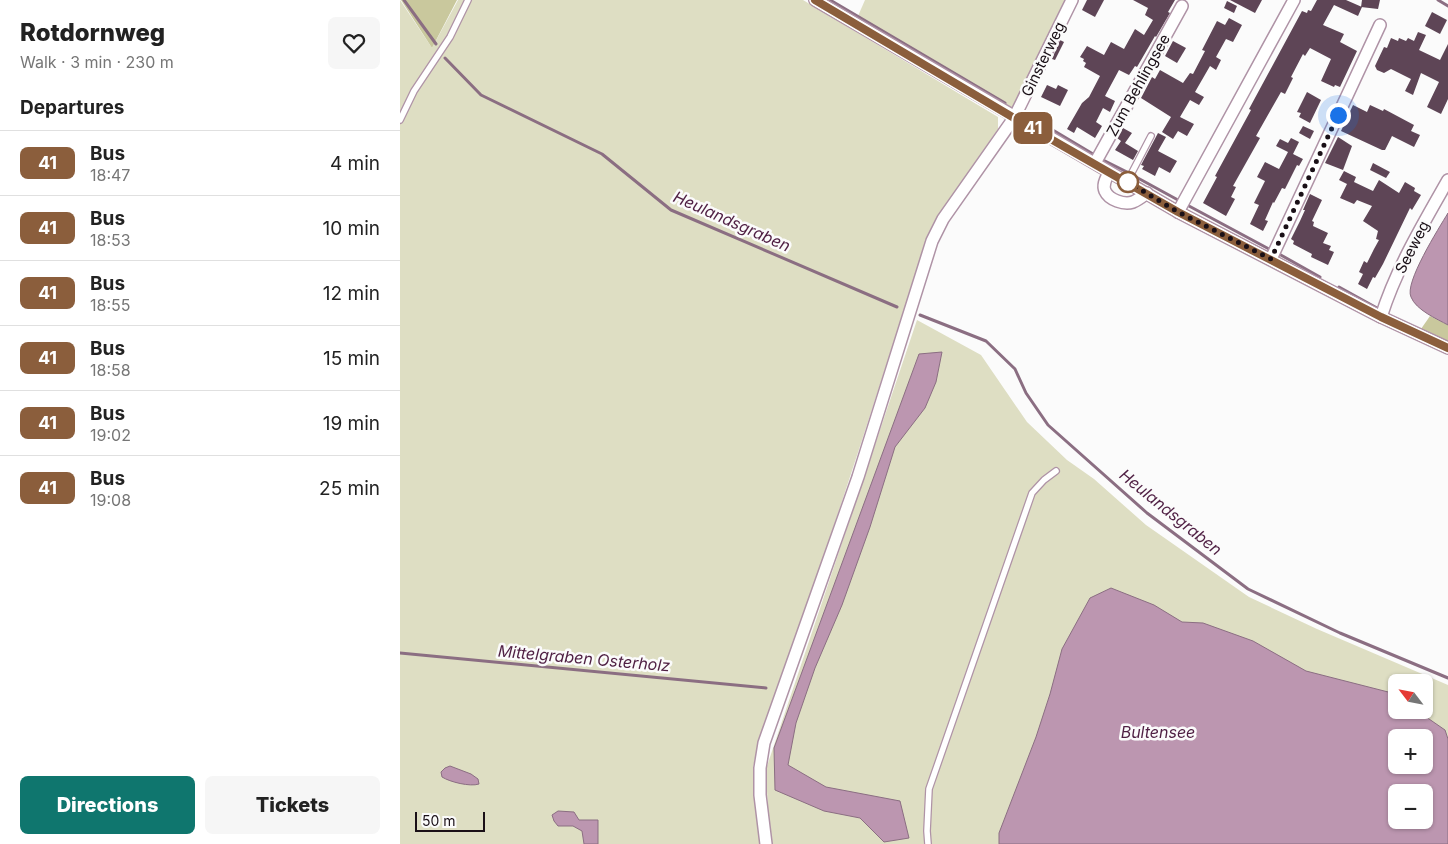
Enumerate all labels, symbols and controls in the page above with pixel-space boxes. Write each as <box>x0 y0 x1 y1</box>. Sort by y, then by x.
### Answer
button: heart <box>328 17 380 69</box>
text: Rotdornweg <box>20 18 165 47</box>
street label: Ginsterweg <box>1017 19 1069 99</box>
street label: Zum Behlingsee <box>1102 31 1174 139</box>
text: Walk · 3 min · 230 m <box>20 52 174 72</box>
text: Departures <box>20 96 124 119</box>
your location <box>1326 103 1351 128</box>
line badge: 41 <box>1010 112 1056 144</box>
text: 41 <box>1023 117 1043 138</box>
text: Bus <box>90 142 125 165</box>
text: 41 <box>38 152 57 173</box>
text: 4 min <box>330 152 380 175</box>
text: 18:47 <box>90 165 130 185</box>
unlabelled marker <box>1117 171 1139 193</box>
water label: Heulandsgraben <box>670 186 794 256</box>
text: Bus <box>90 207 125 230</box>
text: 41 <box>38 217 57 238</box>
text: 10 min <box>322 217 380 240</box>
street label: Seeweg <box>1391 217 1433 277</box>
text: 18:53 <box>90 230 131 250</box>
text: Bus <box>90 272 125 295</box>
text: 41 <box>38 282 57 303</box>
text: 12 min <box>323 282 380 305</box>
text: 18:55 <box>90 295 130 315</box>
text: Bus <box>90 337 125 360</box>
text: 41 <box>38 347 57 368</box>
text: 15 min <box>323 347 380 370</box>
text: 18:58 <box>90 360 131 380</box>
text: Bus <box>90 402 125 425</box>
text: 41 <box>38 412 57 433</box>
text: 19 min <box>323 412 380 435</box>
text: 19:02 <box>90 425 131 445</box>
water label: Heulandsgraben <box>1116 465 1226 559</box>
text: Bus <box>90 467 125 490</box>
text: 41 <box>38 477 57 498</box>
text: 25 min <box>319 477 380 500</box>
text: 19:08 <box>90 490 131 510</box>
water label: Mittelgraben Osterholz <box>497 641 671 676</box>
north arrow <box>1388 674 1432 719</box>
map controls <box>1388 674 1433 829</box>
water label: Bultensee <box>1121 722 1195 742</box>
button: + <box>1388 729 1433 774</box>
button: Directions <box>20 776 195 834</box>
button: Tickets <box>205 776 380 834</box>
button: − <box>1388 784 1433 829</box>
scale bar <box>415 809 485 832</box>
text: 50 m <box>422 812 456 829</box>

